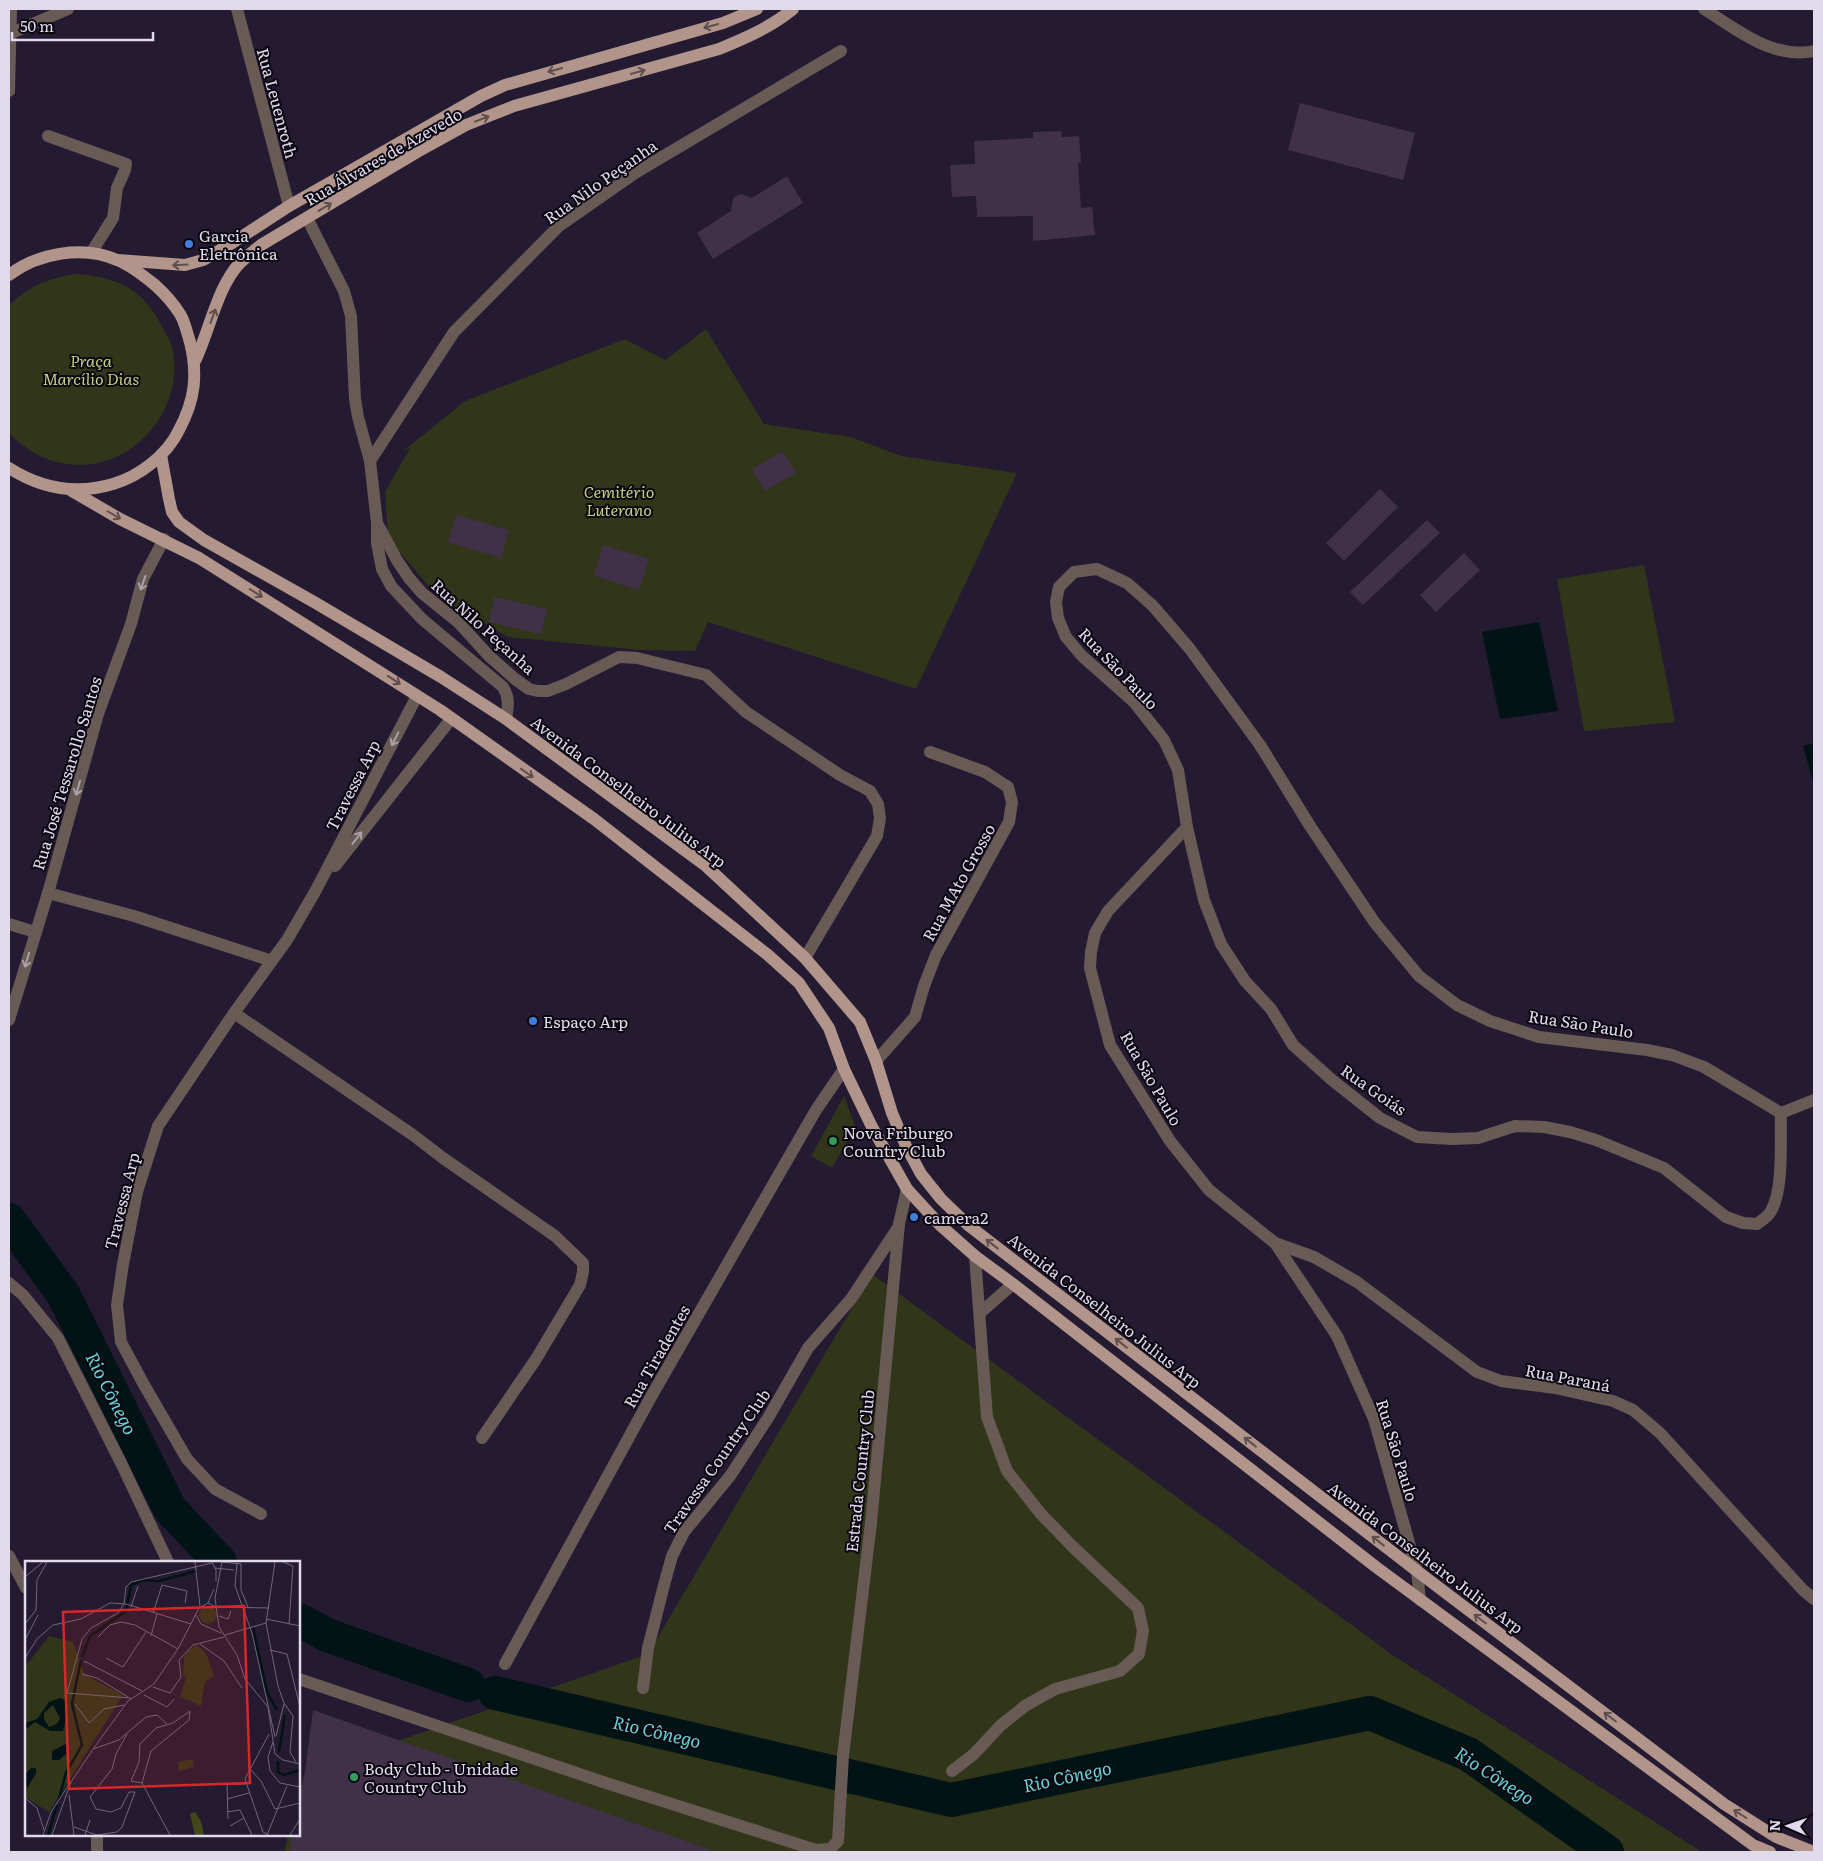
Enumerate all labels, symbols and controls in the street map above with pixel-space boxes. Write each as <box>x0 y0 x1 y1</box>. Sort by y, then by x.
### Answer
scale bar <box>12 10 154 42</box>
text: 50 m <box>20 14 54 37</box>
one-way arrow <box>704 22 720 31</box>
street label: Rua Leuenroth <box>252 45 304 161</box>
one-way arrow <box>547 66 563 75</box>
one-way arrow <box>629 66 645 76</box>
street label: Rua Álvares de Azevedo <box>300 101 466 211</box>
one-way arrow <box>474 114 489 123</box>
street label: Rua Nilo Peçanha <box>539 133 662 229</box>
one-way arrow <box>318 202 332 212</box>
place label: Garcia Eletrônica <box>199 223 278 265</box>
marker: Garcia Eletrônica <box>183 238 195 250</box>
one-way arrow <box>172 260 188 269</box>
one-way arrow <box>209 309 218 325</box>
park label: Praça Marcílio Dias <box>43 348 139 390</box>
park label: Cemitério Luterano <box>584 479 654 521</box>
one-way arrow <box>106 511 121 520</box>
street label: Rua Nilo Peçanha <box>427 573 542 680</box>
one-way arrow <box>137 575 147 591</box>
one-way arrow <box>249 588 263 599</box>
street label: Rua São Paulo <box>1074 622 1164 714</box>
street label: Rua José Tessarollo Santos <box>25 673 107 873</box>
one-way arrow <box>386 675 400 685</box>
street label: Avenida Conselheiro Julius Arp <box>526 709 732 873</box>
one-way arrow <box>390 731 399 746</box>
street label: Travessa Arp <box>319 735 385 835</box>
one-way arrow <box>520 768 534 778</box>
one-way arrow <box>72 779 82 795</box>
street label: Rua MAto Grosso <box>916 819 1000 945</box>
one-way arrow <box>352 832 363 845</box>
one-way arrow <box>21 952 31 968</box>
street label: Rua São Paulo <box>1527 1003 1635 1043</box>
place label: Espaço Arp <box>543 1009 628 1033</box>
marker: Espaço Arp <box>527 1015 539 1027</box>
street label: Rua São Paulo <box>1115 1026 1189 1130</box>
street label: Rua Goiás <box>1336 1058 1412 1120</box>
place label: Nova Friburgo Country Club <box>843 1120 953 1162</box>
marker: Nova Friburgo Country Club <box>827 1135 839 1147</box>
street label: Travessa Arp <box>97 1150 145 1252</box>
place label: camera2 <box>924 1205 988 1229</box>
marker: camera2 <box>908 1211 920 1223</box>
street label: Avenida Conselheiro Julius Arp <box>1003 1227 1207 1393</box>
one-way arrow <box>986 1238 999 1249</box>
street label: Rua Tiradentes <box>617 1300 695 1412</box>
one-way arrow <box>1114 1338 1128 1348</box>
water label: Rio Cônego <box>80 1347 144 1439</box>
street label: Rua Paraná <box>1523 1357 1613 1397</box>
street label: Travessa Country Club <box>657 1383 775 1539</box>
street label: Estrada Country Club <box>839 1388 879 1554</box>
street label: Rua São Paulo <box>1371 1396 1425 1504</box>
one-way arrow <box>1243 1437 1257 1447</box>
street label: Avenida Conselheiro Julius Arp <box>1323 1475 1529 1639</box>
one-way arrow <box>1372 1536 1385 1547</box>
inset map <box>25 1561 300 1836</box>
one-way arrow <box>1473 1614 1487 1624</box>
water label: Rio Cônego <box>610 1708 704 1754</box>
one-way arrow <box>1603 1712 1616 1723</box>
water label: Rio Cônego <box>1450 1739 1540 1811</box>
water label: Rio Cônego <box>1020 1753 1114 1799</box>
place label: Body Club - Unidade Country Club <box>364 1756 518 1798</box>
marker: Body Club - Unidade Country Club <box>348 1771 360 1783</box>
north arrow <box>1763 1801 1813 1851</box>
one-way arrow <box>1733 1809 1747 1819</box>
text: N <box>1764 1819 1784 1832</box>

